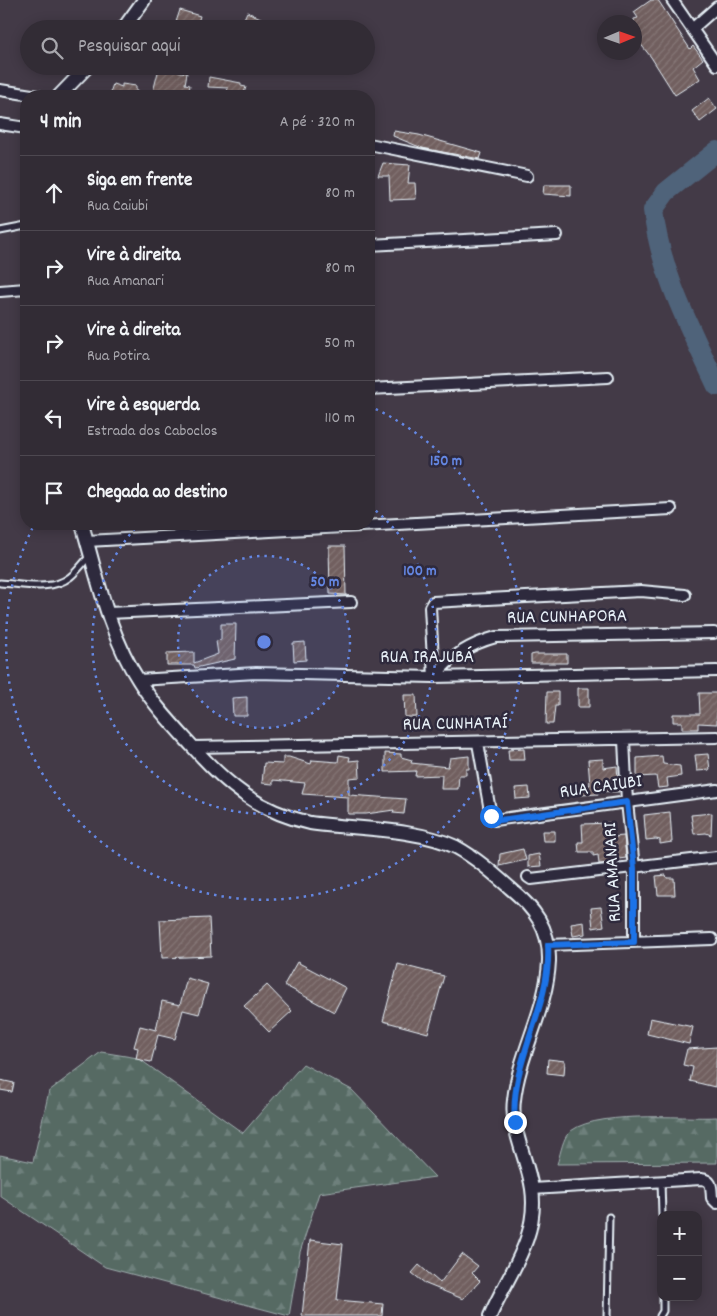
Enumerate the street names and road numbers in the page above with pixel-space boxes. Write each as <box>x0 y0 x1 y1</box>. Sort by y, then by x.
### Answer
street label: RUA CUNHAPORA <box>507 603 627 633</box>
street label: RUA IRAJUBÁ <box>380 645 474 672</box>
street label: RUA CUNHATAÍ <box>403 711 508 739</box>
street label: RUA CAIUBI <box>558 769 644 807</box>
street label: RUA AMANARI <box>598 821 630 923</box>

